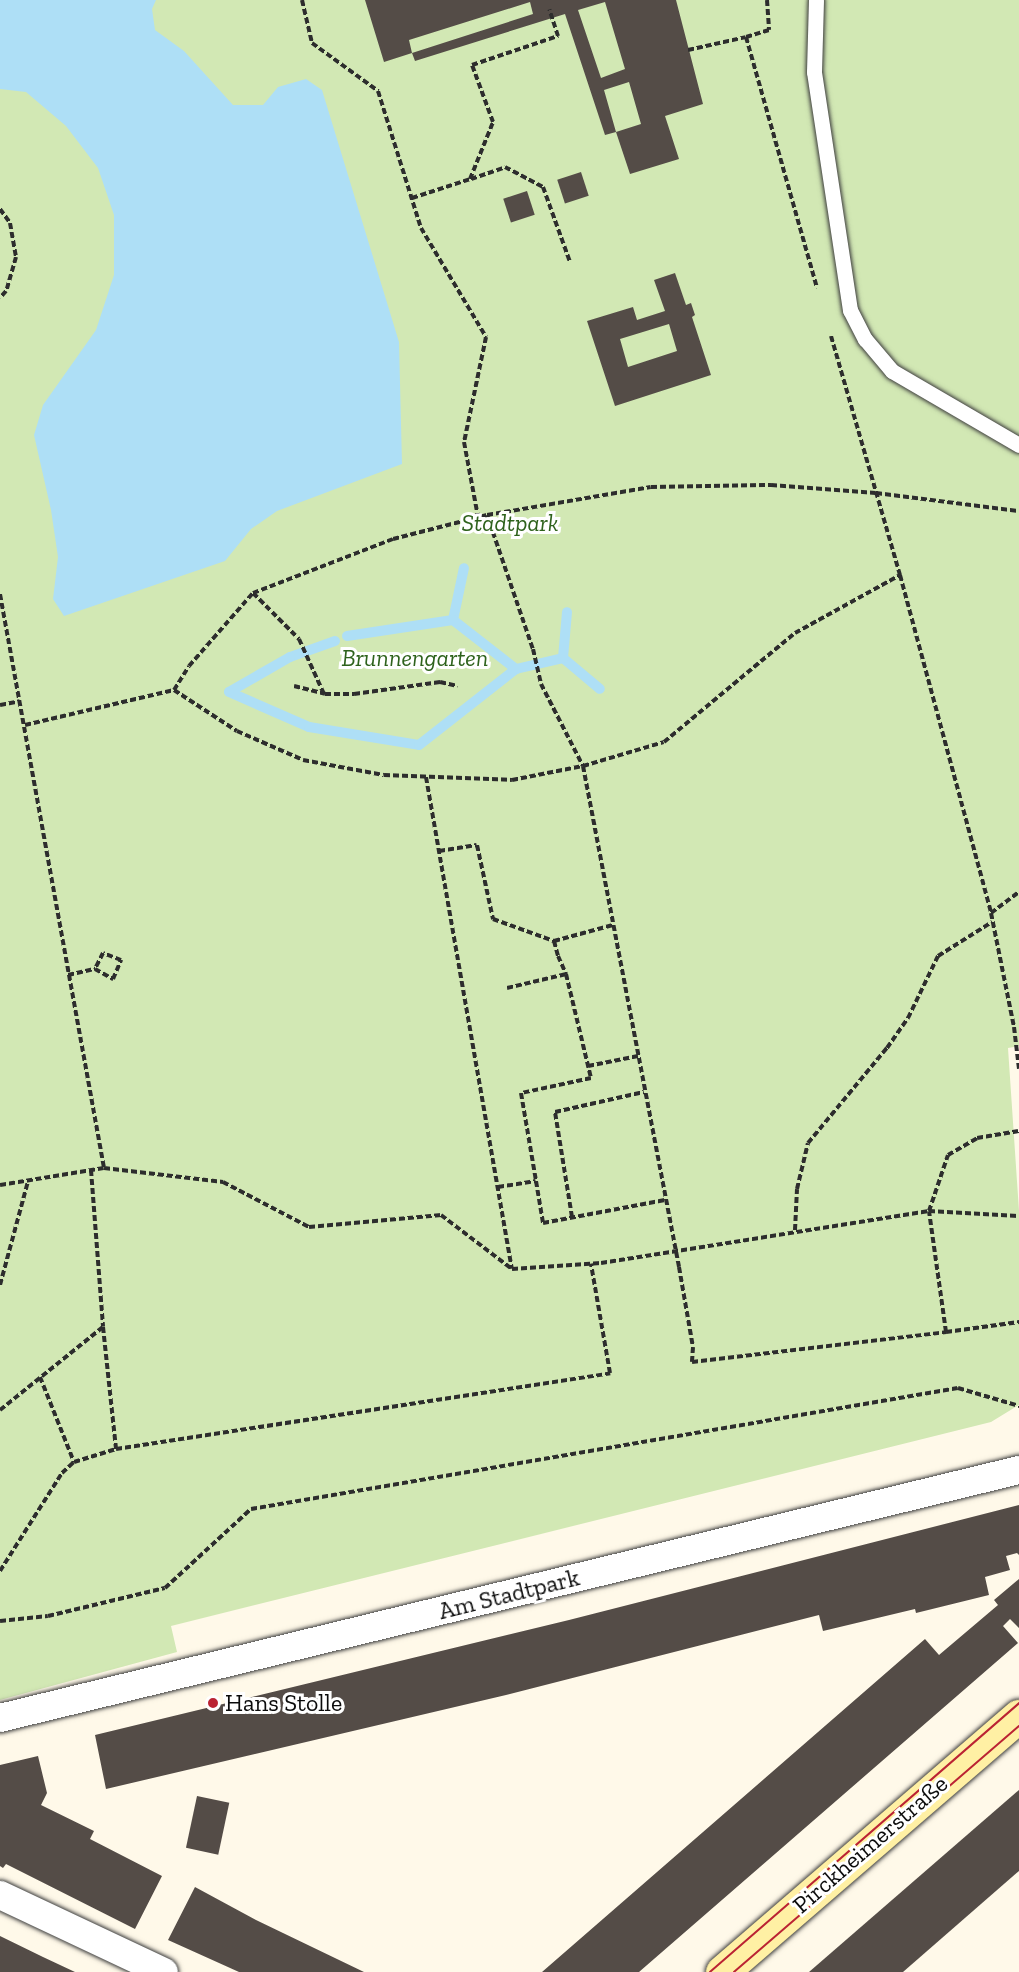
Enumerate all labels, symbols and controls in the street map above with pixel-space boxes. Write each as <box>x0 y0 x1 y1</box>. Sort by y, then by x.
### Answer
park label: Stadtpark <box>462 509 558 537</box>
park label: Brunnengarten <box>342 644 488 672</box>
street label: Am Stadtpark <box>436 1563 582 1625</box>
place label: Hans Stolle <box>225 1689 342 1717</box>
marker: Hans Stolle <box>206 1696 220 1710</box>
street label: Pirckheimerstraße <box>787 1769 953 1919</box>

